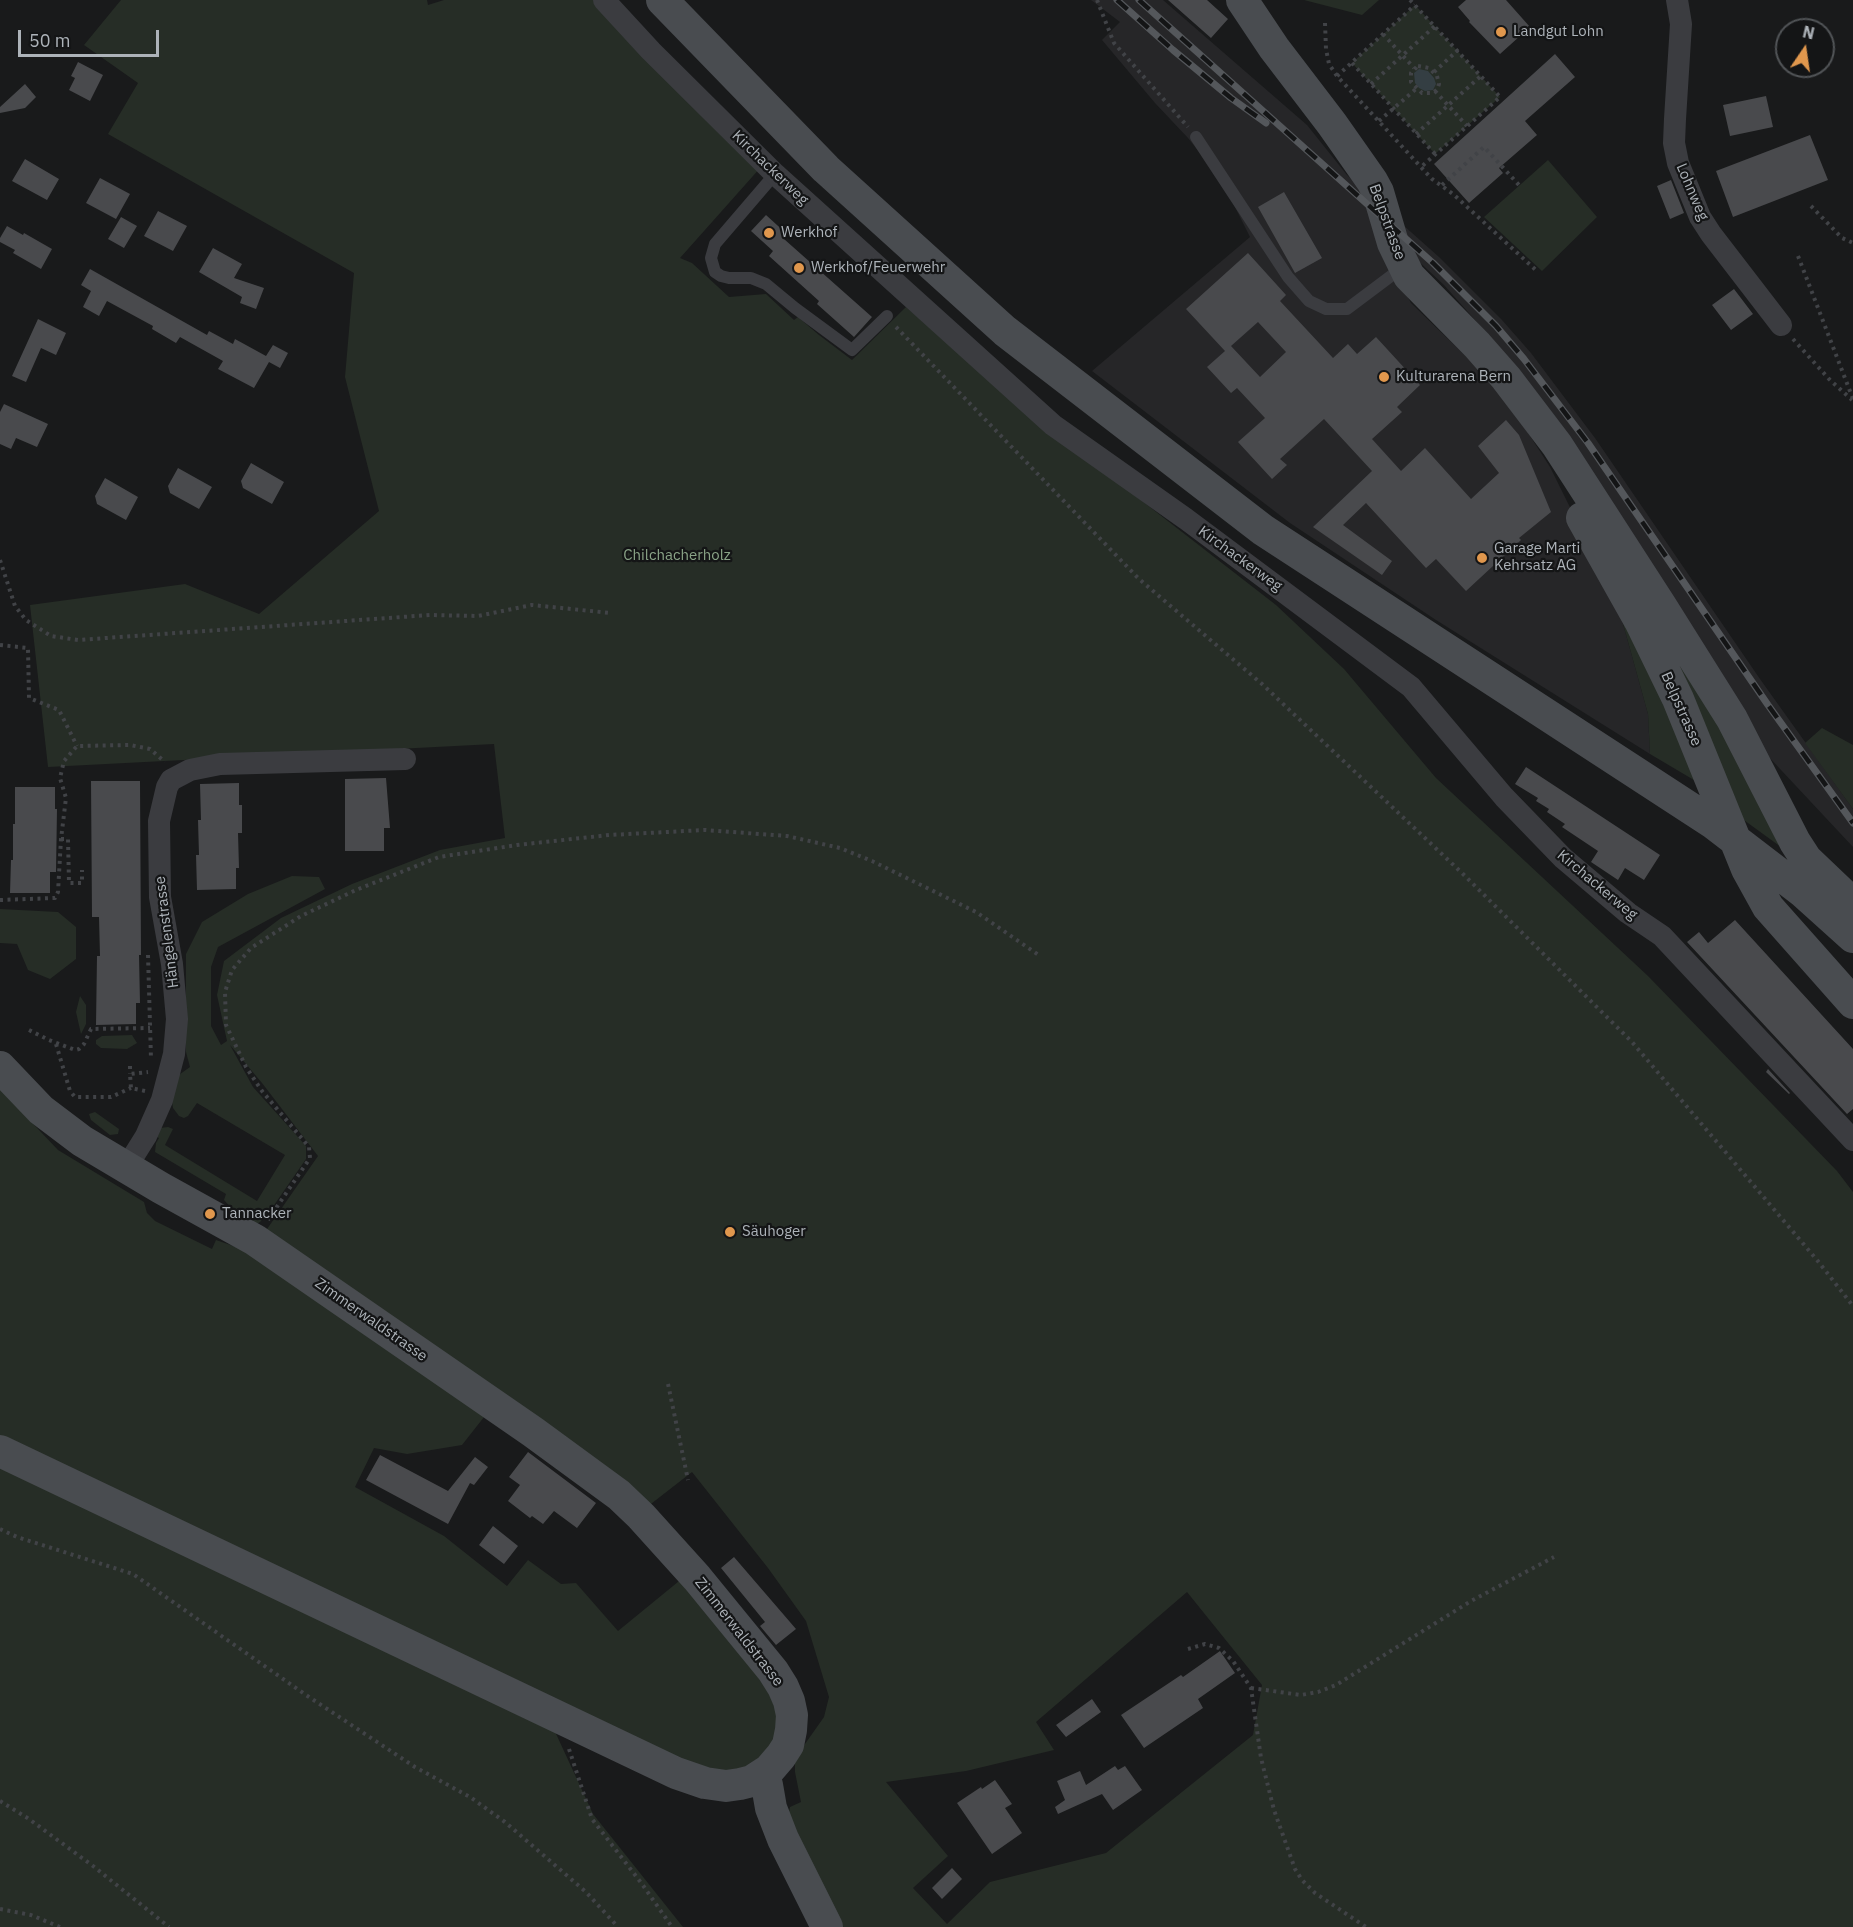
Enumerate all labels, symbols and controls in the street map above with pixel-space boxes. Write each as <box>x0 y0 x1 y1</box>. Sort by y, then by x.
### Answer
scale bar <box>21 18 162 56</box>
north arrow <box>1775 18 1835 78</box>
text: N <box>1801 21 1816 43</box>
place label: Landgut Lohn <box>1513 23 1604 41</box>
marker: Landgut Lohn <box>1494 25 1508 39</box>
text: 50 m <box>29 29 71 52</box>
street label: Kirchackerweg <box>728 127 812 209</box>
street label: Lohnweg <box>1672 161 1712 223</box>
street label: Belpstrasse <box>1365 182 1409 262</box>
place label: Werkhof <box>781 224 837 242</box>
marker: Werkhof <box>762 226 776 240</box>
place label: Werkhof/Feuerwehr <box>811 259 945 277</box>
marker: Werkhof/Feuerwehr <box>792 261 806 275</box>
place label: Kulturarena Bern <box>1396 368 1511 386</box>
marker: Kulturarena Bern <box>1377 370 1391 384</box>
street label: Kirchackerweg <box>1195 523 1285 595</box>
place label: Garage Marti Kehrsatz AG <box>1494 540 1580 575</box>
park label: Chilchacherholz <box>623 547 731 565</box>
marker: Garage Marti Kehrsatz AG <box>1475 551 1489 565</box>
street label: Belpstrasse <box>1657 669 1705 749</box>
street label: Kirchackerweg <box>1553 846 1641 924</box>
street label: Hängelenstrasse <box>151 875 183 989</box>
place label: Tannacker <box>222 1205 292 1223</box>
marker: Tannacker <box>203 1207 217 1221</box>
place label: Säuhoger <box>742 1223 806 1241</box>
marker: Säuhoger <box>723 1225 737 1239</box>
street label: Zimmerwaldstrasse <box>311 1274 431 1366</box>
street label: Zimmerwaldstrasse <box>691 1574 787 1690</box>

